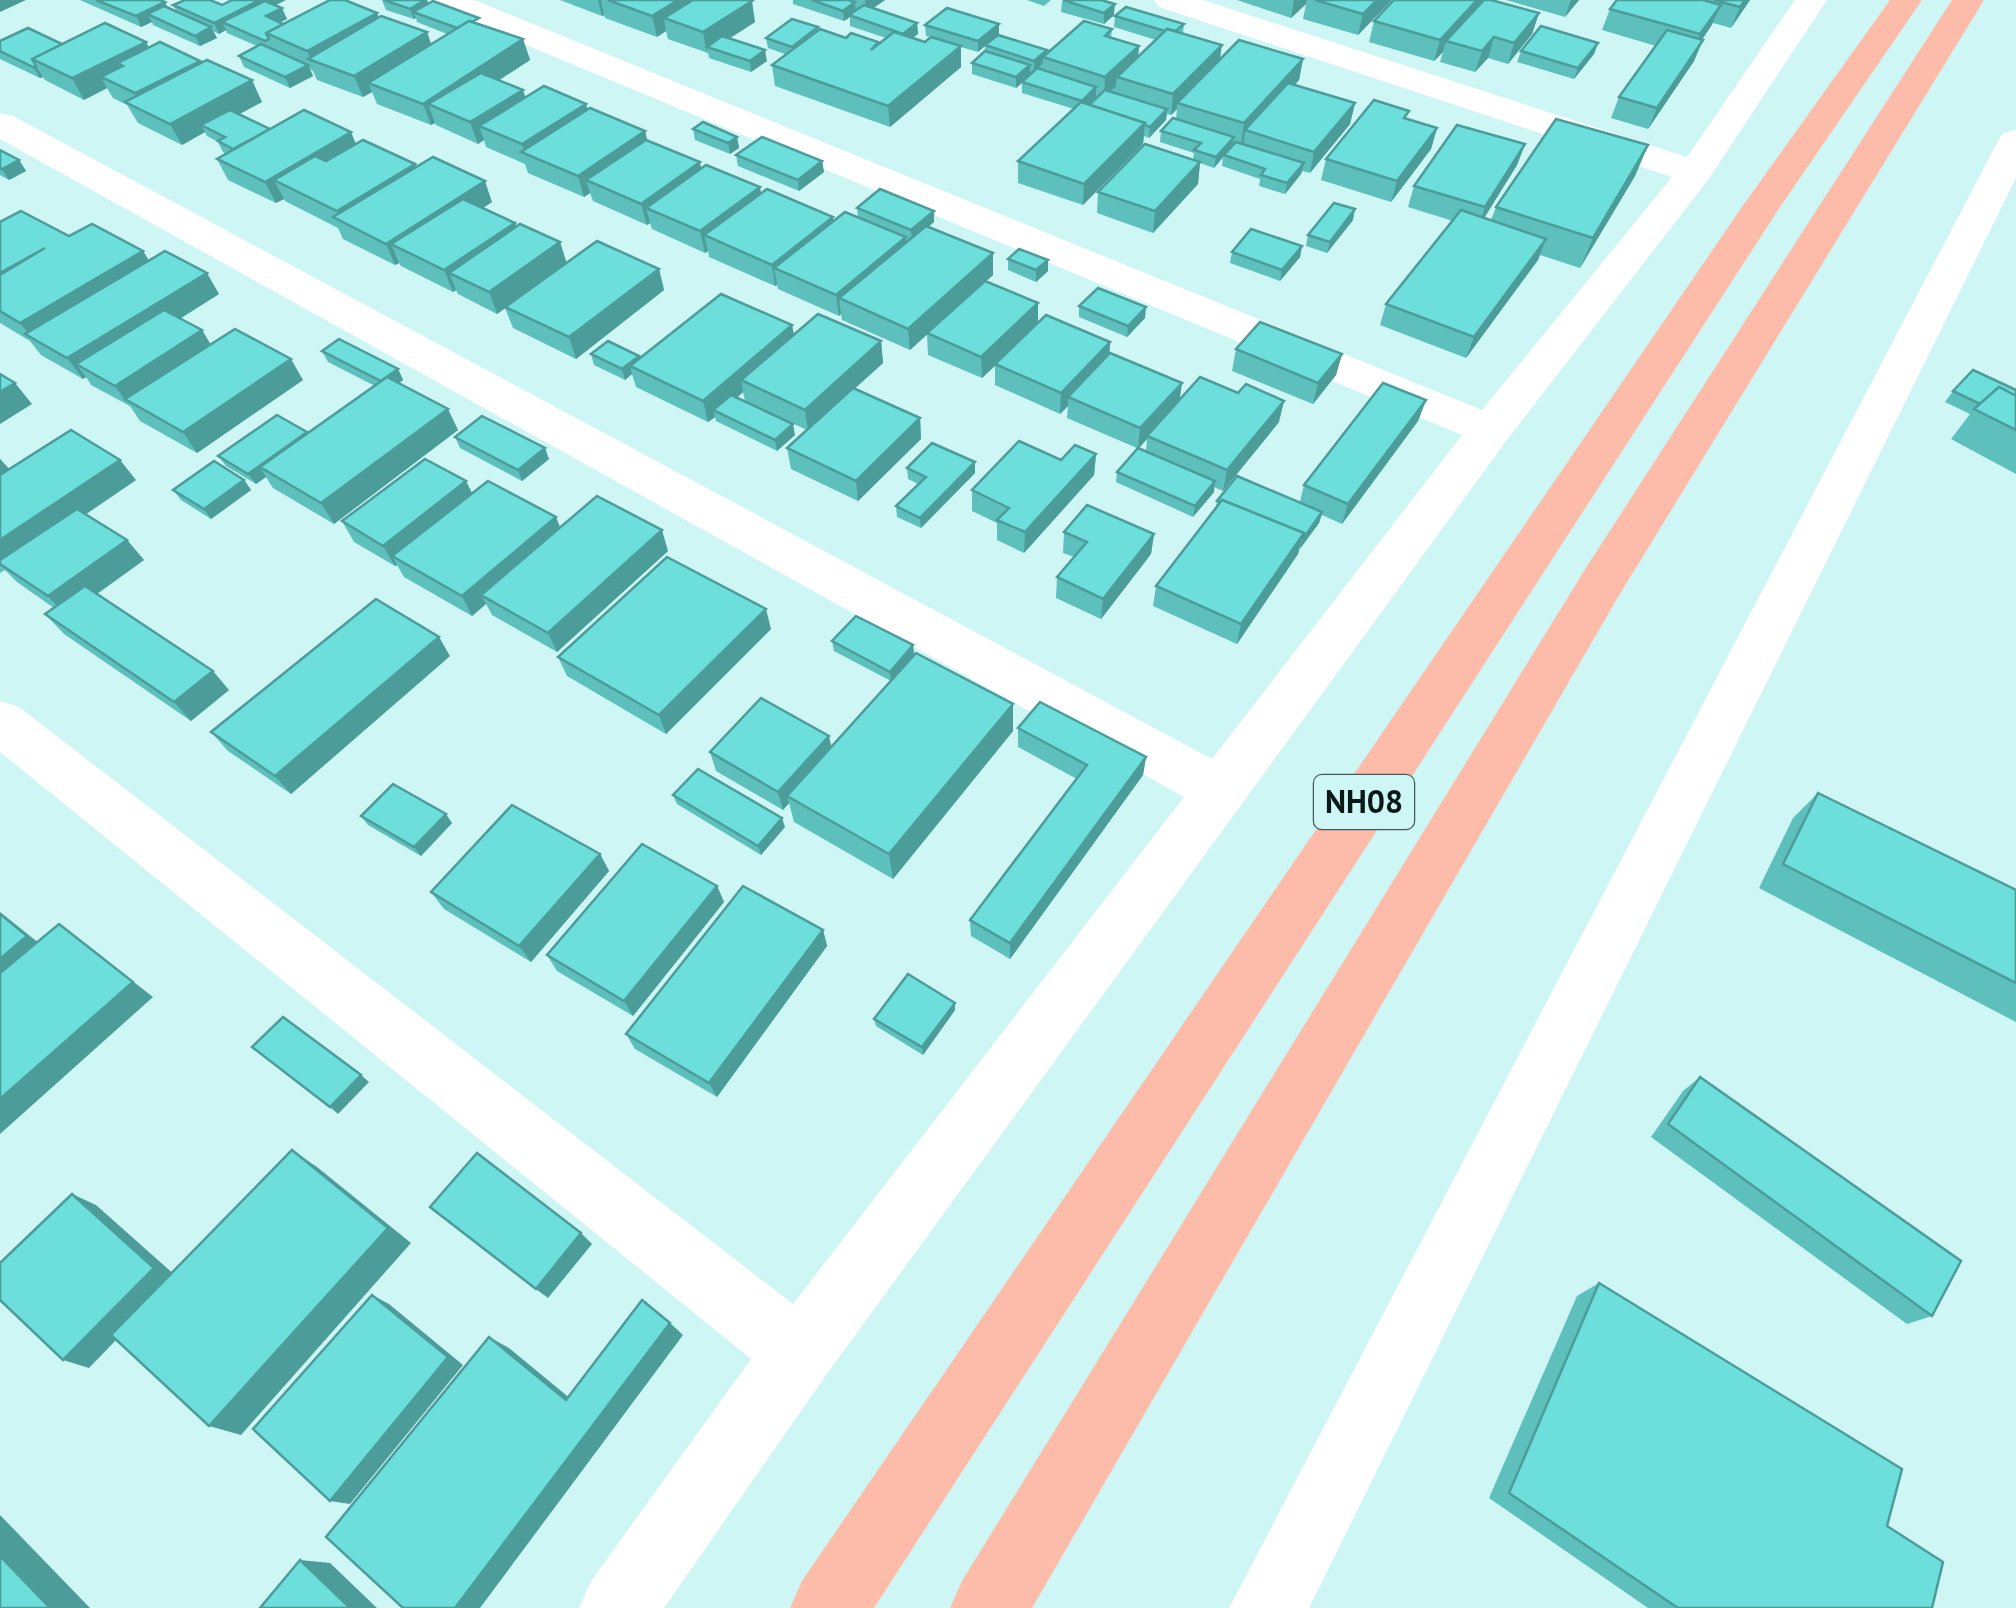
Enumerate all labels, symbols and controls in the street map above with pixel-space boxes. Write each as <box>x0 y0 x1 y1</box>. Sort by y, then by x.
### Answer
road number: NH08 <box>1314 775 1414 829</box>

